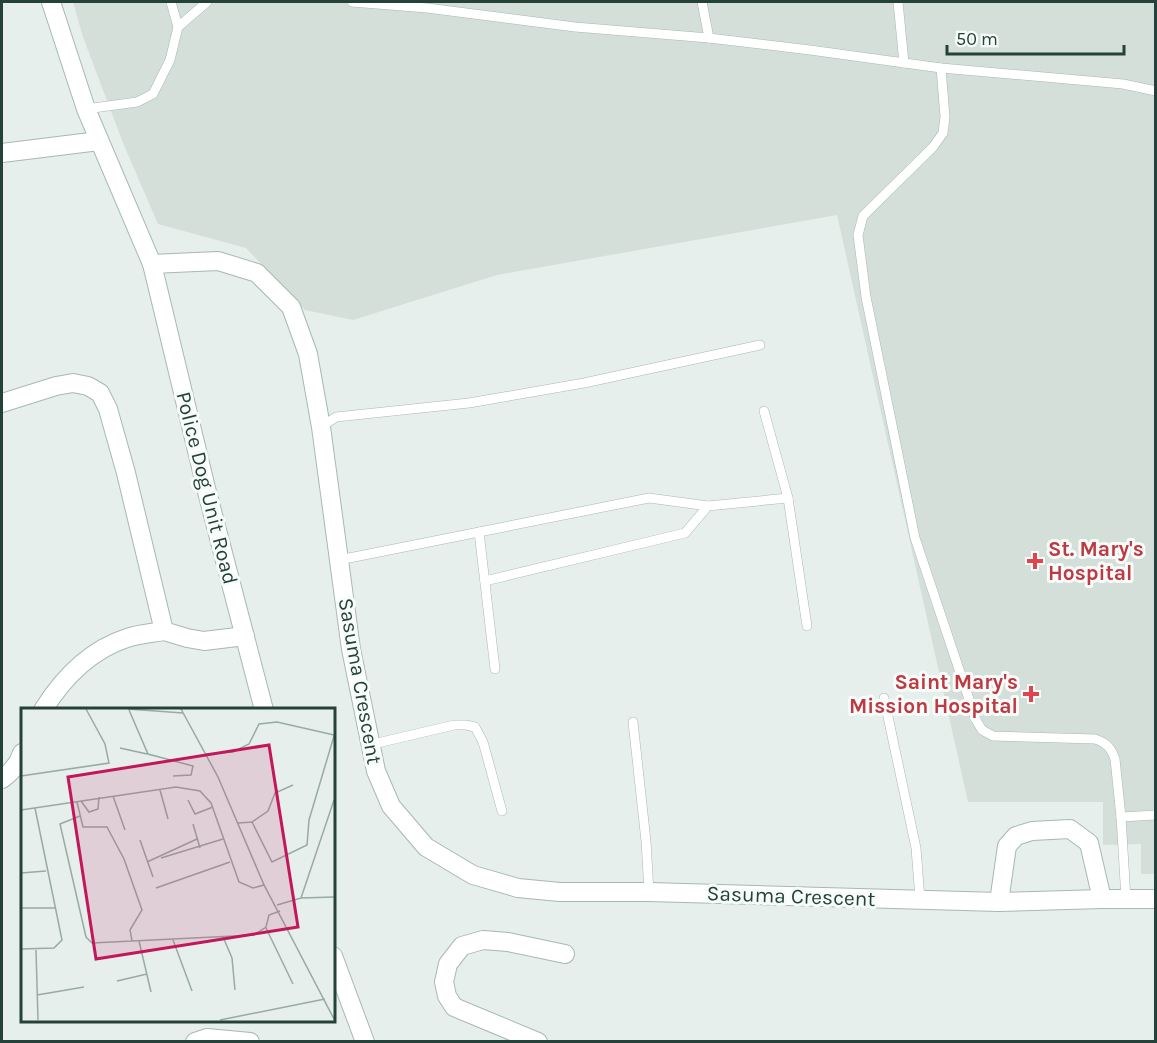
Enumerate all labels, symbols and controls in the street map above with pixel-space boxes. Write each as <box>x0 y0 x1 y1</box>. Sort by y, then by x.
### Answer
scale bar <box>947 18 1124 56</box>
text: 50 m <box>956 28 998 50</box>
street label: Police Dog Unit Road <box>171 389 243 587</box>
place label: St. Mary's Hospital <box>1048 537 1144 585</box>
marker: St. Mary's Hospital <box>1026 552 1044 570</box>
street label: Sasuma Crescent <box>334 596 386 766</box>
place label: Saint Mary's Mission Hospital <box>849 670 1018 718</box>
marker: Saint Mary's Mission Hospital <box>1022 685 1040 703</box>
inset map <box>21 708 334 1022</box>
street label: Sasuma Crescent <box>706 881 876 911</box>

